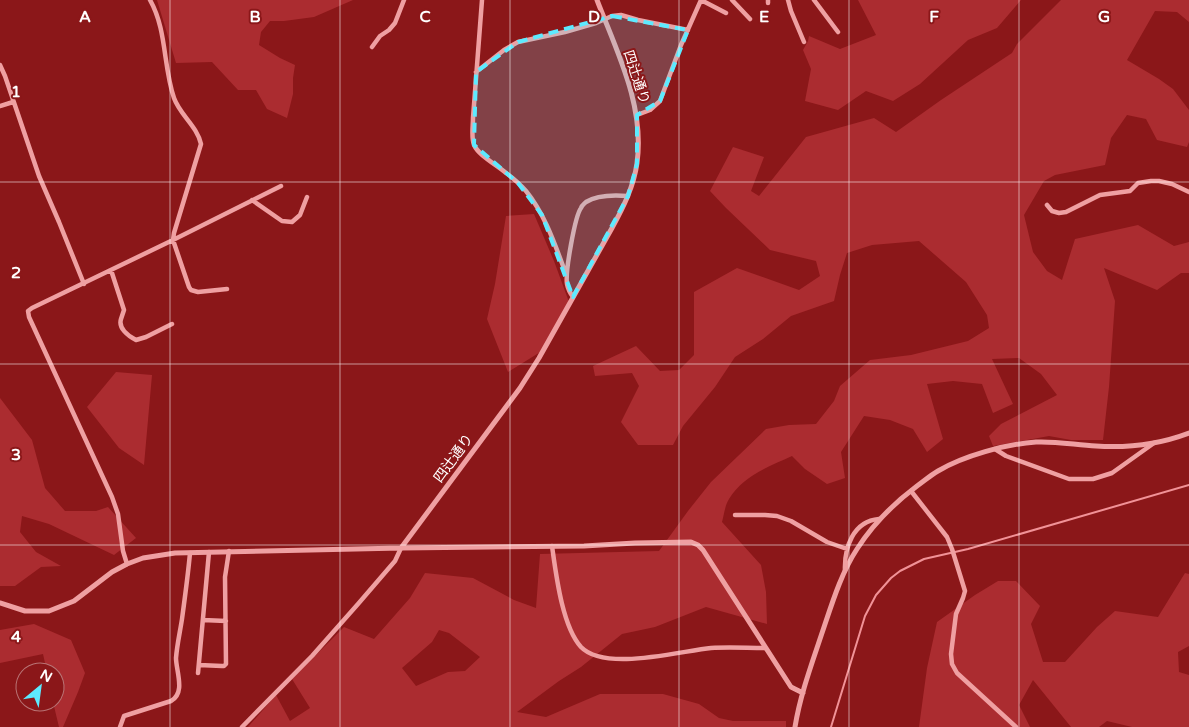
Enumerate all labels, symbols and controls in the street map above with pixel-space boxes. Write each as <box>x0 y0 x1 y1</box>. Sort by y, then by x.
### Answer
text: A <box>79 7 91 27</box>
text: B <box>249 7 261 27</box>
text: C <box>419 7 431 27</box>
text: D <box>588 7 600 27</box>
text: E <box>759 7 769 27</box>
text: F <box>929 7 939 27</box>
text: G <box>1098 7 1110 27</box>
street label: 四辻通り <box>620 48 653 106</box>
text: 1 <box>11 82 21 102</box>
text: 2 <box>11 263 21 283</box>
street label: 四辻通り <box>430 431 477 486</box>
text: 3 <box>11 445 21 465</box>
text: 4 <box>11 627 21 647</box>
north arrow <box>15 662 65 712</box>
text: N <box>37 666 55 686</box>

